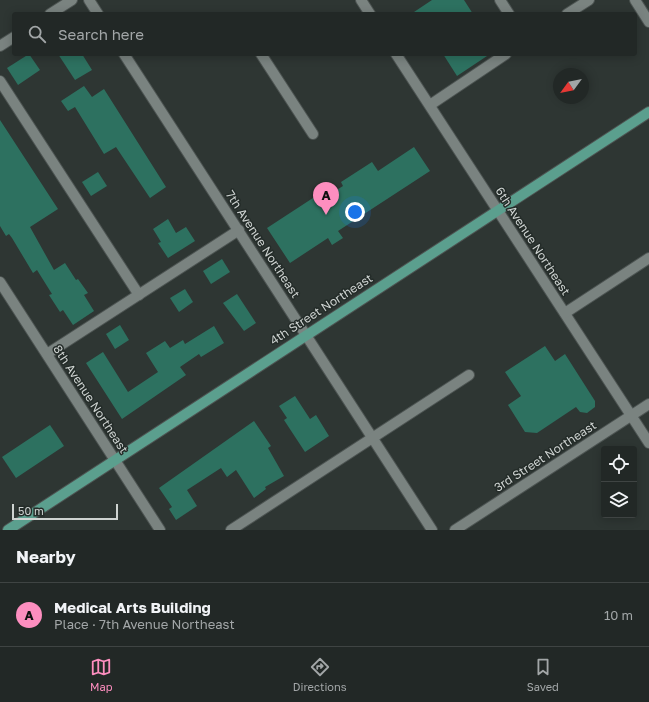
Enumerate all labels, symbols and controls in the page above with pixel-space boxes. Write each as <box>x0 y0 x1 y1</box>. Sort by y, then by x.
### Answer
search box <box>12 12 637 56</box>
icon: search <box>26 23 48 45</box>
text: Search here <box>58 25 144 43</box>
north arrow <box>553 68 589 104</box>
pin: A <box>313 182 339 215</box>
street label: 6th Avenue Northeast <box>492 184 574 298</box>
street label: 7th Avenue Northeast <box>223 187 303 301</box>
your location <box>345 202 365 222</box>
street label: 4th Street Northeast <box>267 270 375 348</box>
street label: 8th Avenue Northeast <box>50 342 132 456</box>
street label: 3rd Street Northeast <box>491 417 599 495</box>
map controls <box>601 446 637 518</box>
button: locate <box>601 446 637 482</box>
button: layers <box>601 482 637 518</box>
scale bar <box>12 502 118 521</box>
text: 50 m <box>18 504 44 517</box>
text: Nearby <box>16 546 76 567</box>
text: Medical Arts Building <box>54 598 211 616</box>
text: A <box>24 607 34 623</box>
text: 10 m <box>604 607 633 623</box>
text: Place · 7th Avenue Northeast <box>54 616 235 632</box>
tab: Map <box>90 656 113 693</box>
tab: Directions <box>293 656 347 693</box>
tab: Saved <box>527 656 559 693</box>

